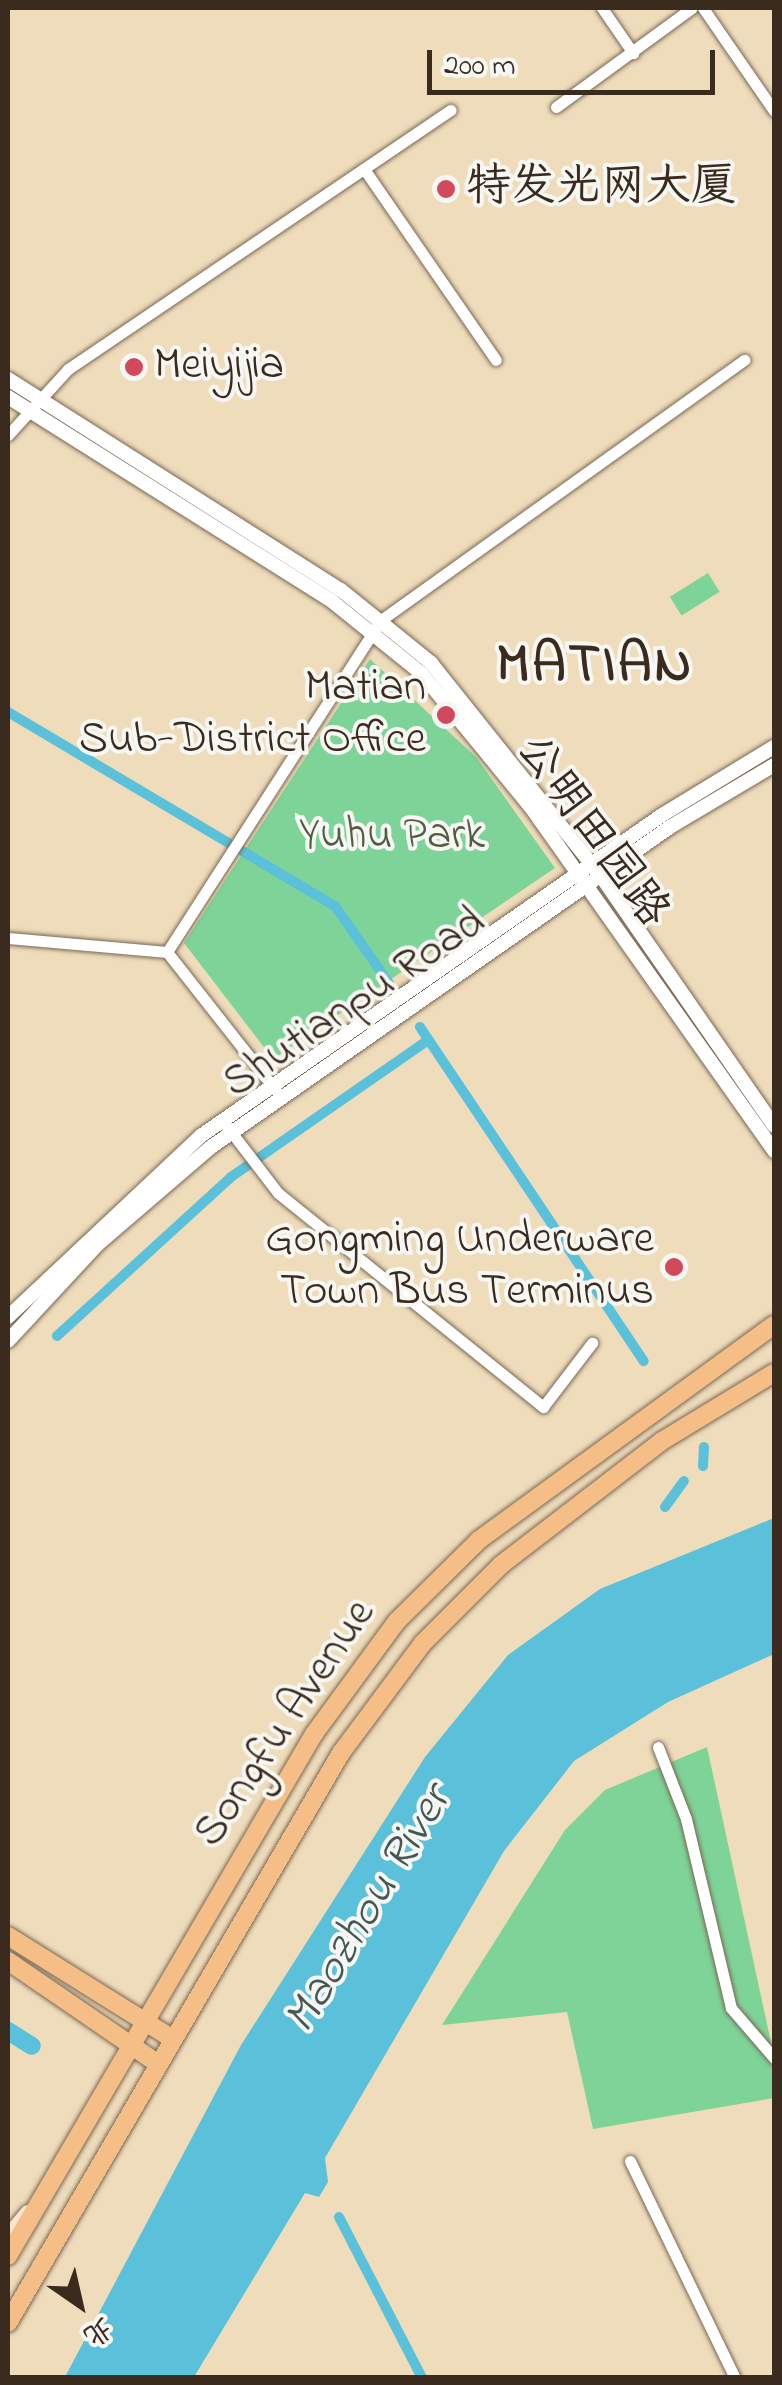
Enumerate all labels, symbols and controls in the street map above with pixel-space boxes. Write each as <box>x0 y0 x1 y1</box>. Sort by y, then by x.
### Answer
scale bar <box>432 30 720 92</box>
text: 200 m <box>444 45 516 89</box>
place label: 特发光网大厦 <box>466 162 736 216</box>
marker: 特发光网大厦 <box>435 178 457 200</box>
place label: Meiyijia <box>154 340 284 394</box>
marker: Meiyijia <box>123 356 145 378</box>
district label: MATIAN <box>496 635 694 701</box>
place label: Matian Sub-District Office <box>79 662 426 768</box>
marker: Matian Sub-District Office <box>435 704 457 726</box>
street label: 公明田园路 <box>503 725 679 939</box>
park label: Yuhu Park <box>299 810 485 864</box>
street label: Shutianpu Road <box>214 896 496 1112</box>
place label: Gongming Underware Town Bus Terminus <box>265 1214 654 1320</box>
marker: Gongming Underware Town Bus Terminus <box>663 1256 685 1278</box>
street label: Songfu Avenue <box>183 1590 389 1858</box>
water label: Maozhou River <box>273 1776 465 2044</box>
north arrow <box>30 2255 130 2355</box>
text: 北 <box>74 2305 120 2355</box>

